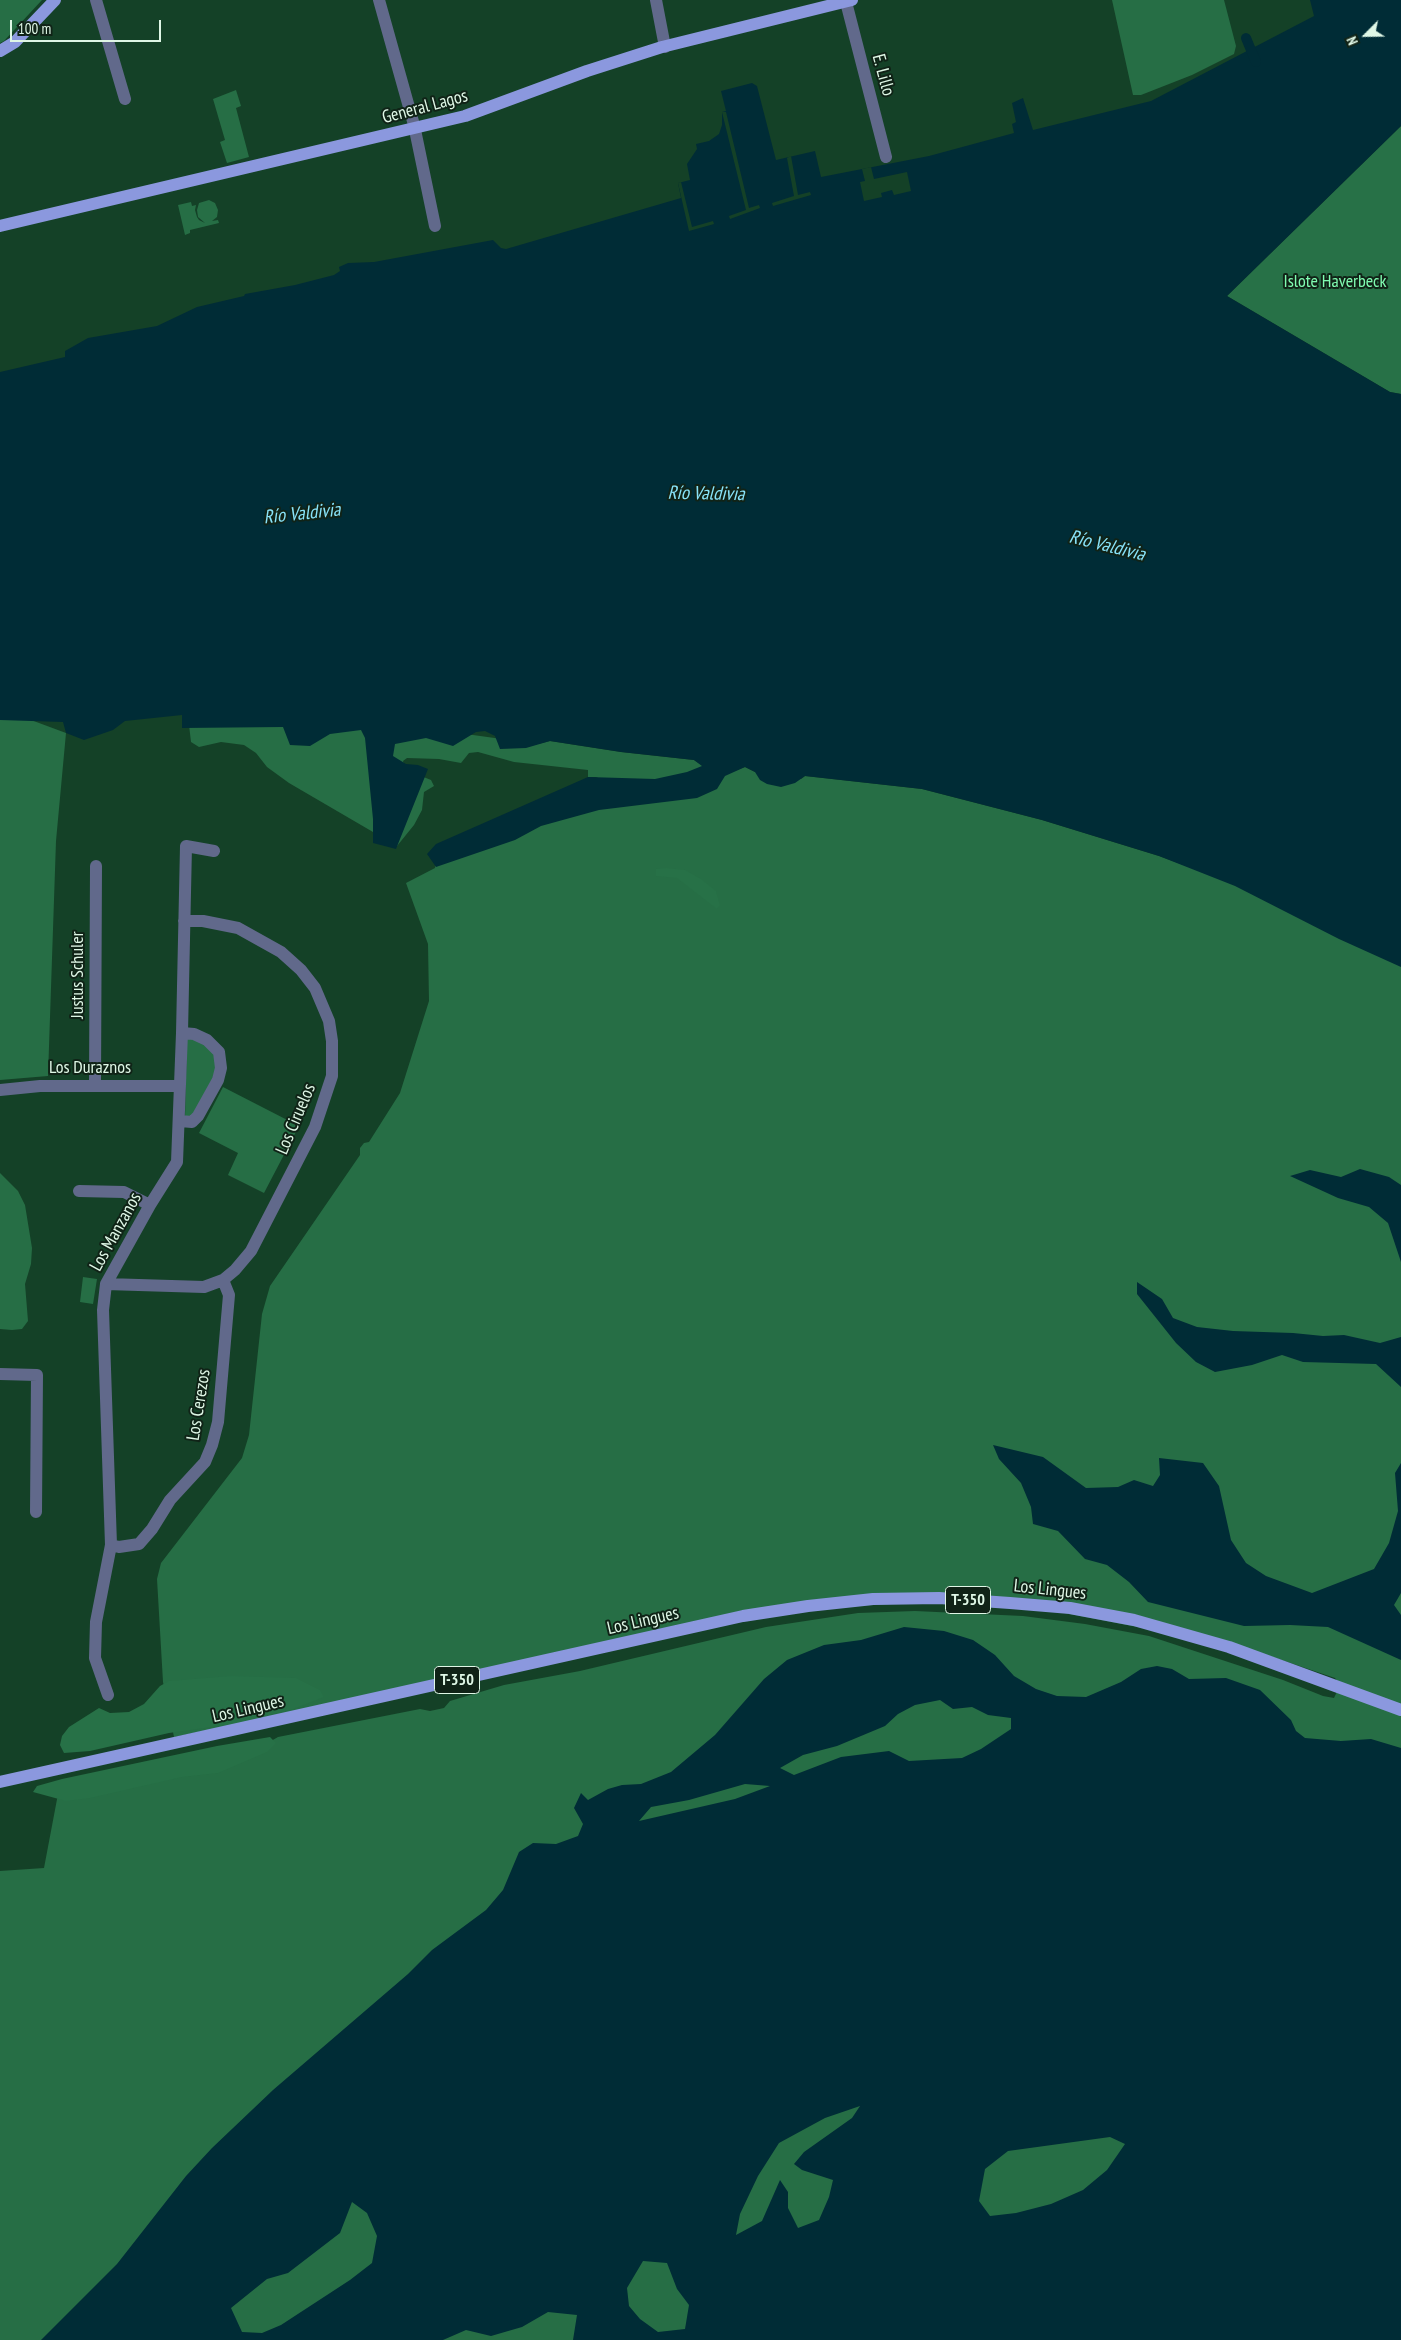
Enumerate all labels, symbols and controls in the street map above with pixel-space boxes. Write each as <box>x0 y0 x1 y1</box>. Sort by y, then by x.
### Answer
scale bar <box>12 10 164 42</box>
north arrow <box>1341 10 1391 60</box>
text: 100 m <box>18 19 51 38</box>
text: N <box>1342 34 1362 48</box>
street label: E. Lillo <box>867 52 899 98</box>
street label: General Lagos <box>380 85 470 129</box>
park label: Islote Haverbeck <box>1284 271 1386 293</box>
water label: Río Valdivia <box>667 482 745 506</box>
water label: Río Valdivia <box>263 499 341 529</box>
water label: Río Valdivia <box>1067 526 1147 566</box>
street label: Justus Schuler <box>67 931 89 1019</box>
street label: Los Duraznos <box>49 1057 131 1079</box>
street label: Los Ciruelos <box>271 1080 321 1158</box>
street label: Los Manzanos <box>86 1189 146 1275</box>
street label: Los Cerezos <box>183 1368 215 1442</box>
street label: Los Lingues <box>1013 1575 1087 1605</box>
road number: T-350 <box>946 1586 990 1614</box>
street label: Los Lingues <box>605 1602 681 1640</box>
road number: T-350 <box>434 1666 480 1694</box>
street label: Los Lingues <box>210 1690 286 1728</box>

